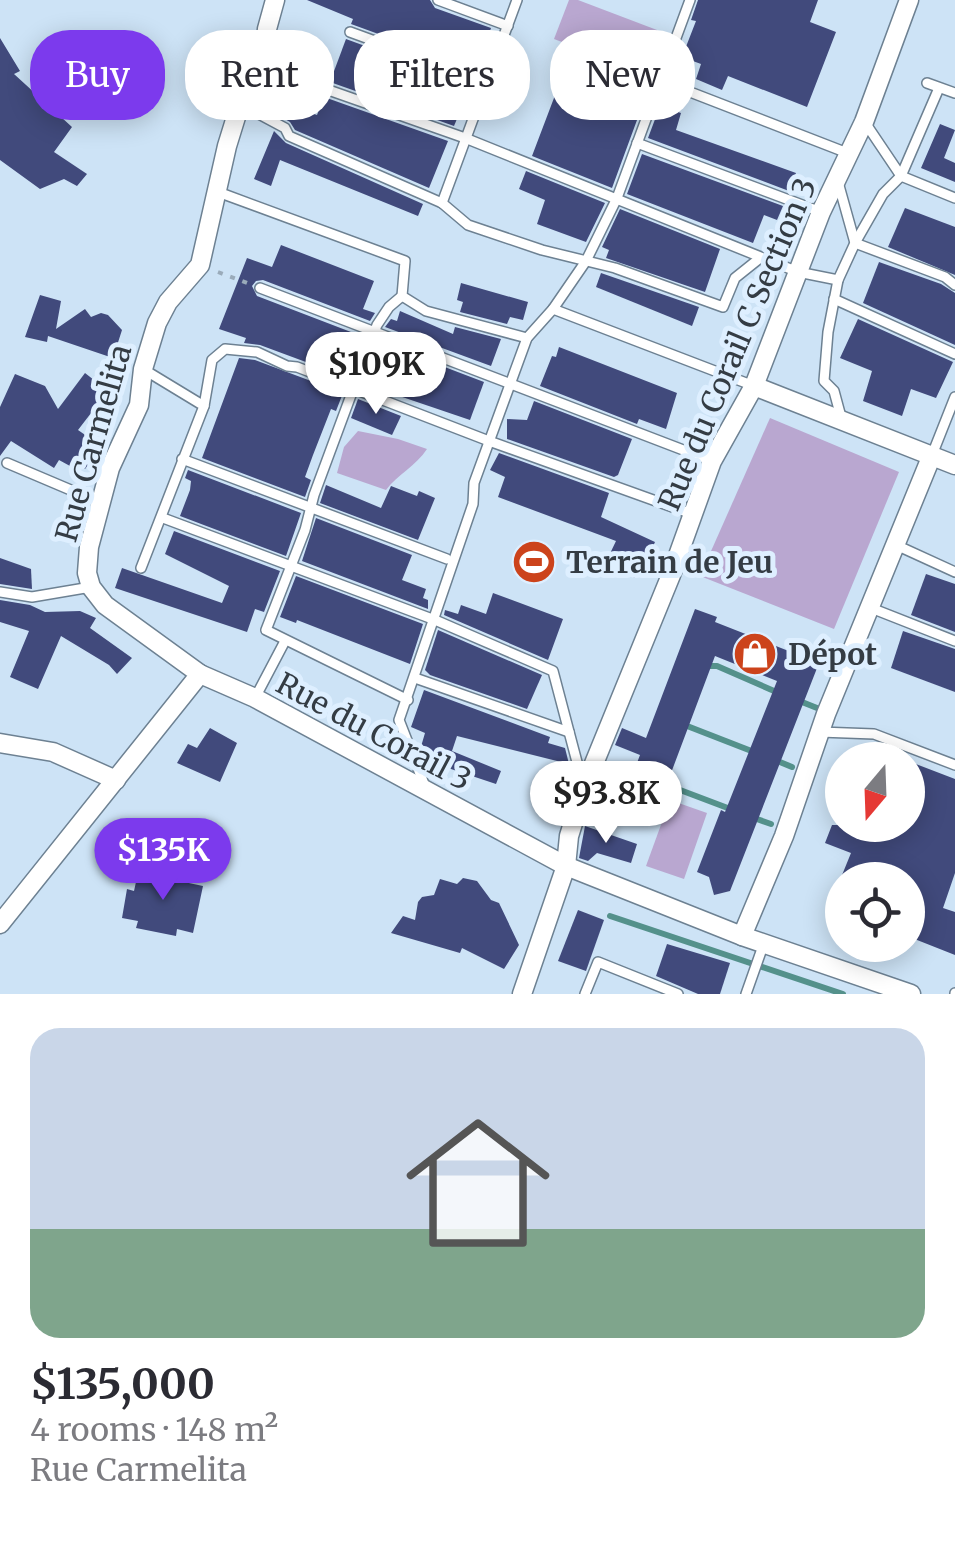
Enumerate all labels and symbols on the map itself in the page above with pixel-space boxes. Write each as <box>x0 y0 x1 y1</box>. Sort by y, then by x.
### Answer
street label: Rue du Corail C Section 3 <box>650 172 824 516</box>
pin: $109K <box>306 332 446 417</box>
street label: Rue Carmelita <box>47 340 139 546</box>
sports icon: Terrain de Jeu <box>511 539 557 585</box>
place label: Terrain de Jeu <box>566 543 773 581</box>
shop icon: Dépot <box>732 631 778 677</box>
place label: Dépot <box>788 635 877 673</box>
street label: Rue du Corail 3 <box>270 664 478 798</box>
north arrow <box>825 742 925 842</box>
pin: $93.8K <box>525 761 687 846</box>
pin: $135K <box>93 818 233 903</box>

